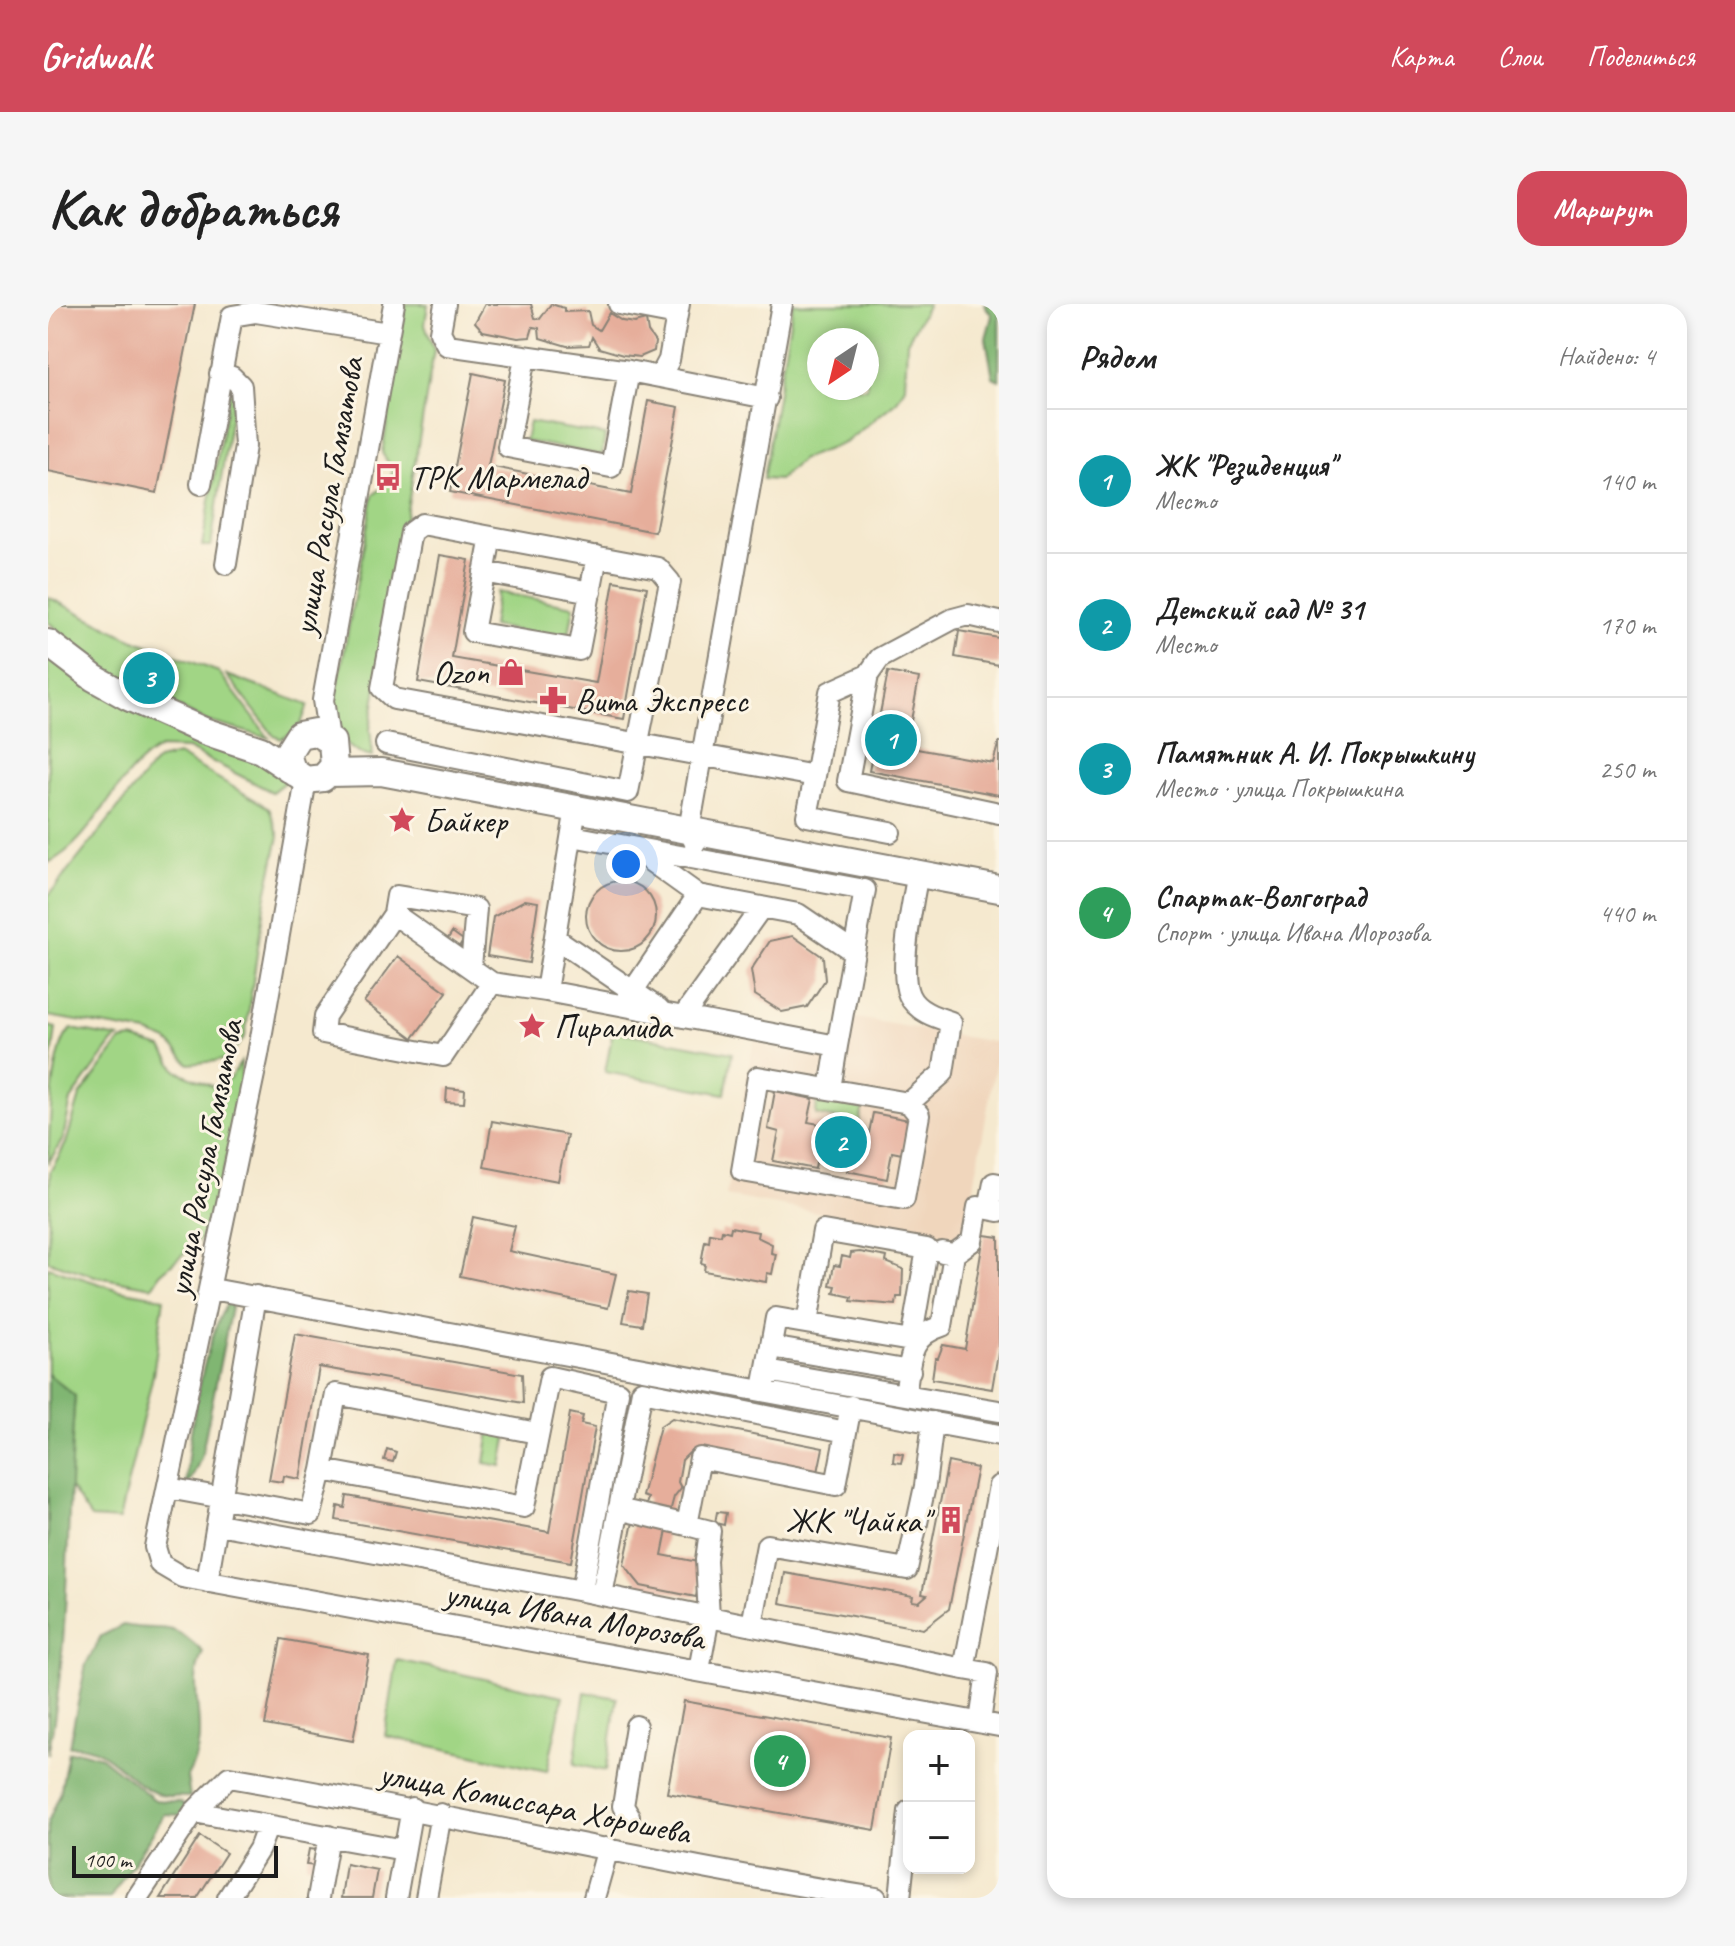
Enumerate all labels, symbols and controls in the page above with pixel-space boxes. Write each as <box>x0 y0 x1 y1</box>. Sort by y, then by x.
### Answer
text: Gridwalk <box>40 33 152 80</box>
text: Карта <box>1390 39 1454 74</box>
text: Слои <box>1498 39 1543 74</box>
text: Поделиться <box>1587 39 1695 74</box>
button: Маршрут <box>1517 171 1687 246</box>
text: Как добраться <box>48 173 338 244</box>
north arrow <box>807 328 879 400</box>
text: Рядом <box>1079 335 1155 378</box>
text: Найдено: 4 <box>1558 340 1655 373</box>
street label: улица Расула Гамзатова <box>282 352 373 640</box>
text: ЖК "Резиденция" <box>1155 446 1335 484</box>
place label: ТРК Мармелад <box>410 456 590 499</box>
bus stop icon: ТРК Мармелад <box>373 462 403 492</box>
text: 1 <box>1099 465 1111 498</box>
text: 140 m <box>1599 465 1655 498</box>
text: Место <box>1155 484 1217 517</box>
text: Детский сад № 31 <box>1155 590 1364 628</box>
text: 2 <box>1099 609 1111 642</box>
text: 170 m <box>1599 609 1655 642</box>
text: Место <box>1155 628 1217 661</box>
pin: 3 <box>123 648 175 708</box>
place label: Ozon <box>433 651 490 694</box>
shop icon: Ozon <box>496 657 526 687</box>
place label: Вита Экспресс <box>575 679 750 722</box>
pharmacy icon: Вита Экспресс <box>538 685 568 715</box>
pin: 1 <box>865 710 917 770</box>
text: Памятник А. И. Покрышкину <box>1155 734 1474 772</box>
text: 3 <box>1099 753 1111 786</box>
text: 250 m <box>1599 753 1655 786</box>
text: Место · улица Покрышкина <box>1155 772 1403 805</box>
place label: Байкер <box>424 799 509 842</box>
place icon: Байкер <box>387 805 417 835</box>
your location <box>606 844 646 884</box>
text: Спартак-Волгоград <box>1155 878 1366 916</box>
text: 4 <box>1099 897 1111 930</box>
text: 440 m <box>1599 897 1655 930</box>
text: Спорт · улица Ивана Морозова <box>1155 916 1430 949</box>
place label: Пирамида <box>554 1005 674 1048</box>
place icon: Пирамида <box>517 1011 547 1041</box>
street label: улица Расула Гамзатова <box>156 1014 253 1302</box>
pin: 2 <box>815 1112 867 1172</box>
place label: ЖК "Чайка" <box>786 1499 936 1542</box>
building icon: ЖК "Чайка" <box>936 1505 966 1535</box>
street label: улица Ивана Морозова <box>440 1571 711 1660</box>
map controls <box>903 1730 975 1874</box>
button: + <box>903 1730 975 1802</box>
pin: 4 <box>754 1731 806 1791</box>
street label: улица Комиссара Хорошева <box>374 1751 696 1854</box>
button: − <box>903 1802 975 1874</box>
scale bar <box>72 1842 278 1878</box>
text: 100 m <box>84 1846 131 1874</box>

